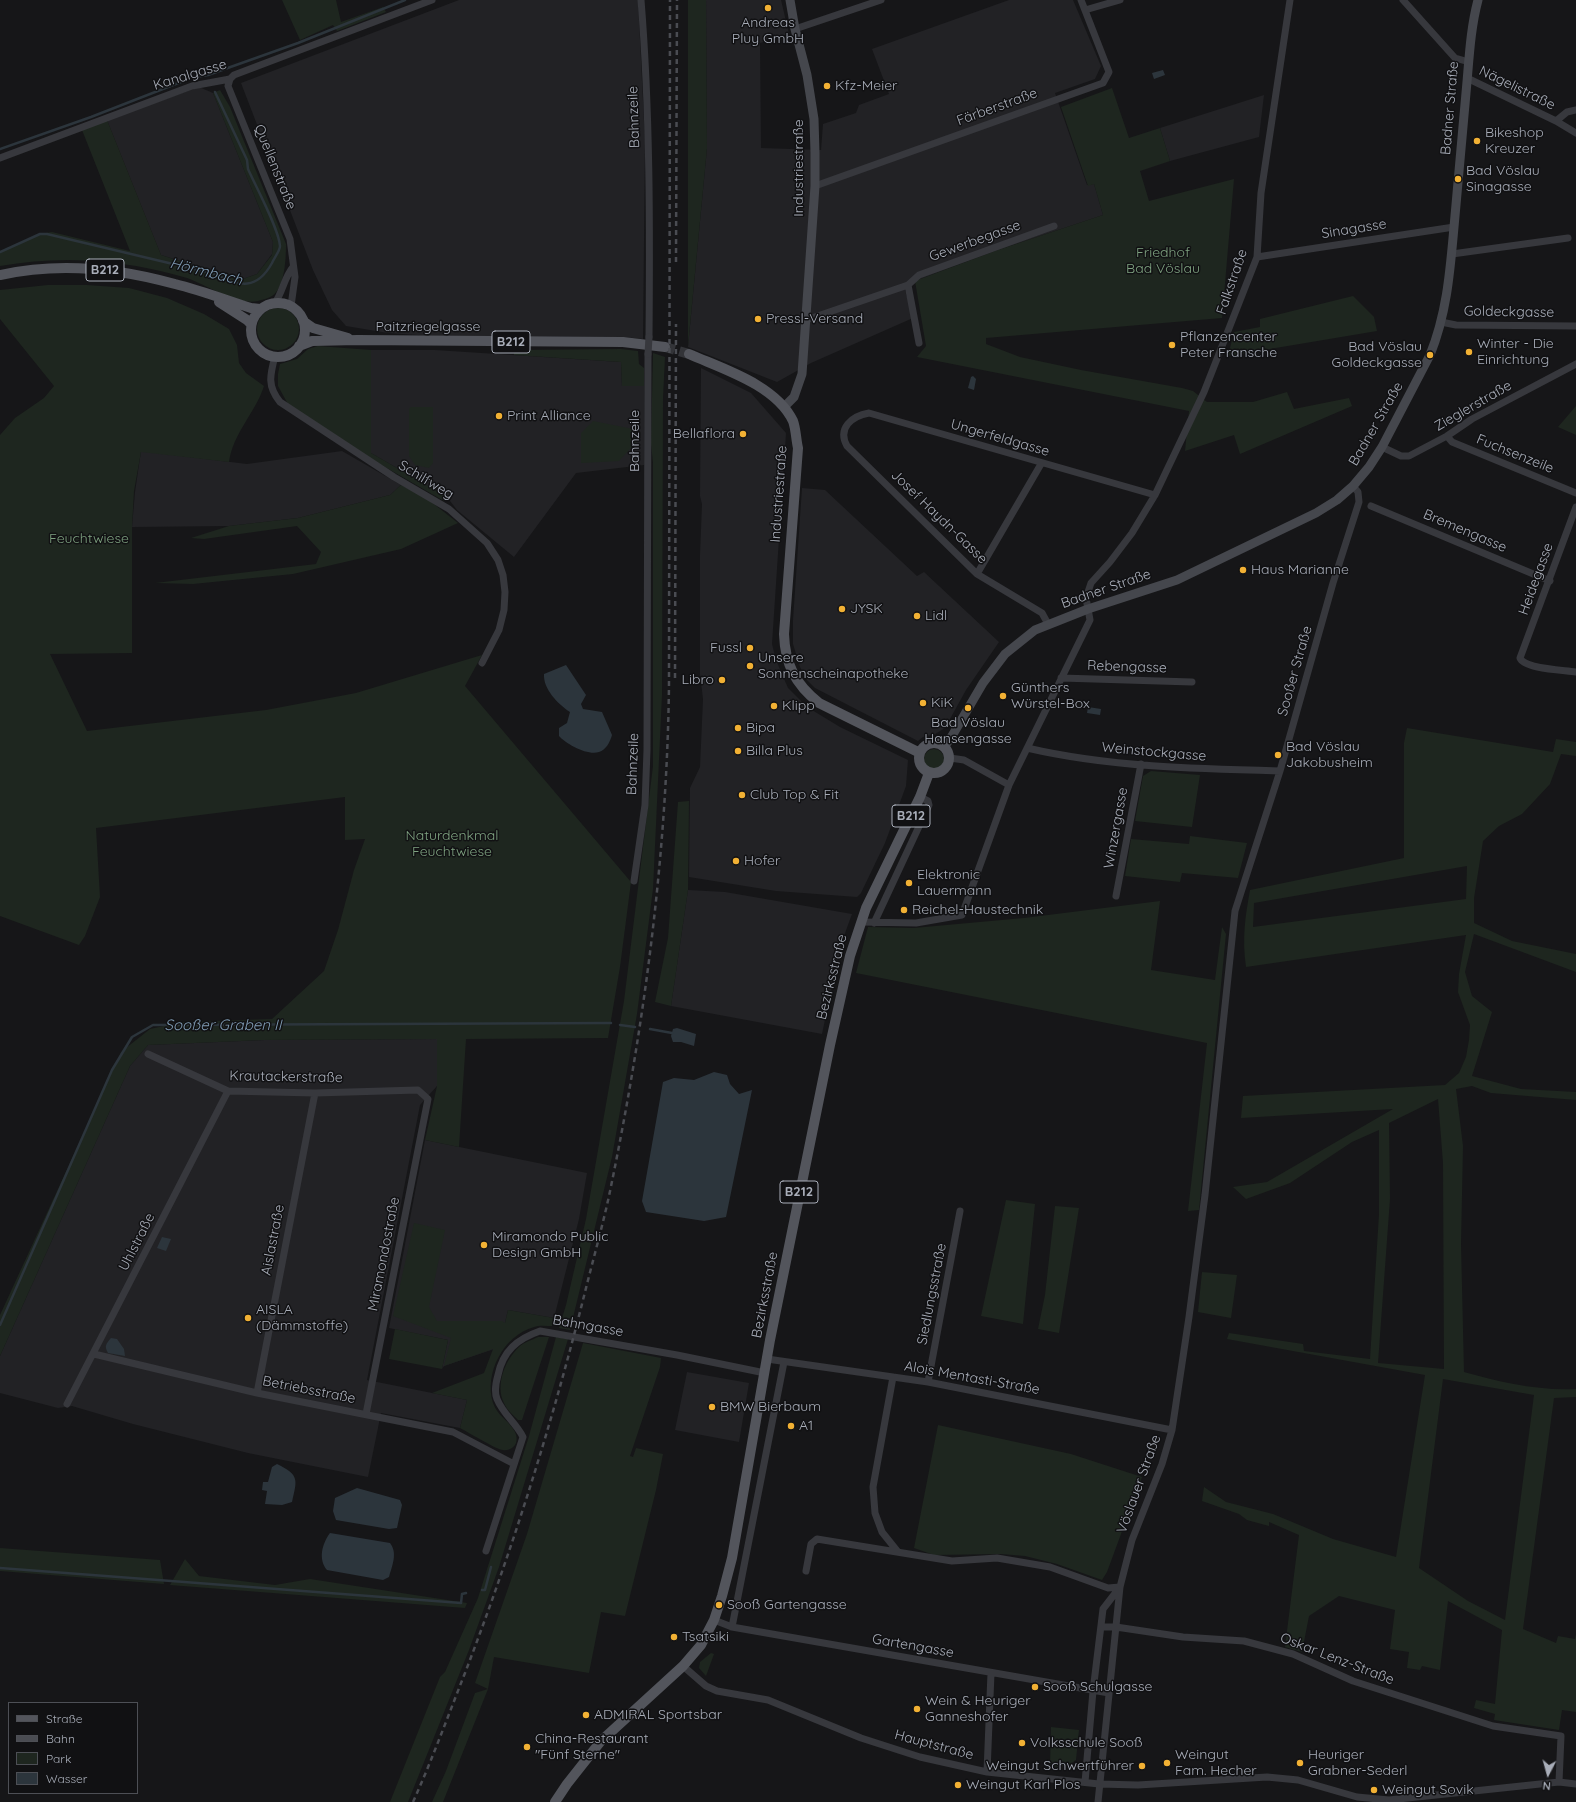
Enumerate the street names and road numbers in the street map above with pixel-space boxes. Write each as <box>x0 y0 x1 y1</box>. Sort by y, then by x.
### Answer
street label: Kanalgasse <box>151 56 229 94</box>
street label: Badner Straße <box>1438 60 1462 156</box>
street label: Nägelistraße <box>1476 62 1558 114</box>
street label: Färberstraße <box>954 85 1040 129</box>
street label: Bahnzeile <box>625 86 643 148</box>
street label: Industriestraße <box>791 119 807 217</box>
street label: Quellenstraße <box>250 122 300 212</box>
street label: Sinagasse <box>1320 216 1388 242</box>
street label: Gewerbegasse <box>927 217 1023 265</box>
street label: Falkstraße <box>1213 247 1251 317</box>
road number: B212 <box>86 259 124 281</box>
street label: Goldeckgasse <box>1464 303 1554 321</box>
street label: Paitzriegelgasse <box>375 319 481 335</box>
road number: B212 <box>492 331 530 353</box>
street label: Zieglerstraße <box>1431 377 1515 435</box>
street label: Badner Straße <box>1345 379 1407 469</box>
street label: Bahnzeile <box>627 410 643 472</box>
street label: Ungerfeldgasse <box>949 416 1051 460</box>
street label: Fuchsenzeile <box>1474 431 1556 477</box>
street label: Industriestraße <box>767 445 791 543</box>
street label: Schilfweg <box>395 457 457 503</box>
street label: Josef Haydn-Gasse <box>887 467 991 567</box>
street label: Bremengasse <box>1421 506 1509 556</box>
street label: Heidegasse <box>1515 541 1557 617</box>
street label: Badner Straße <box>1059 566 1153 612</box>
street label: Sooßer Straße <box>1274 624 1316 718</box>
street label: Rebengasse <box>1087 657 1167 677</box>
street label: Bahnzeile <box>624 733 642 795</box>
street label: Weinstockgasse <box>1101 739 1207 765</box>
street label: Winzergasse <box>1101 786 1131 870</box>
road number: B212 <box>892 805 930 827</box>
street label: Bezirksstraße <box>813 933 851 1021</box>
street label: Krautackerstraße <box>229 1068 343 1086</box>
road number: B212 <box>780 1181 818 1203</box>
street label: Miramondostraße <box>365 1195 403 1313</box>
street label: Aislastraße <box>258 1203 288 1277</box>
street label: Uhlstraße <box>115 1210 159 1274</box>
street label: Siedlungsstraße <box>914 1242 950 1346</box>
street label: Bezirksstraße <box>748 1250 782 1340</box>
street label: Bahngasse <box>551 1311 625 1341</box>
street label: Alois Mentasti-Straße <box>903 1358 1041 1398</box>
street label: Betriebsstraße <box>261 1373 357 1407</box>
street label: Vöslauer Straße <box>1113 1432 1165 1536</box>
street label: Oskar Lenz-Straße <box>1278 1630 1396 1688</box>
street label: Gartengasse <box>871 1631 955 1661</box>
street label: Hauptstraße <box>893 1726 975 1764</box>

